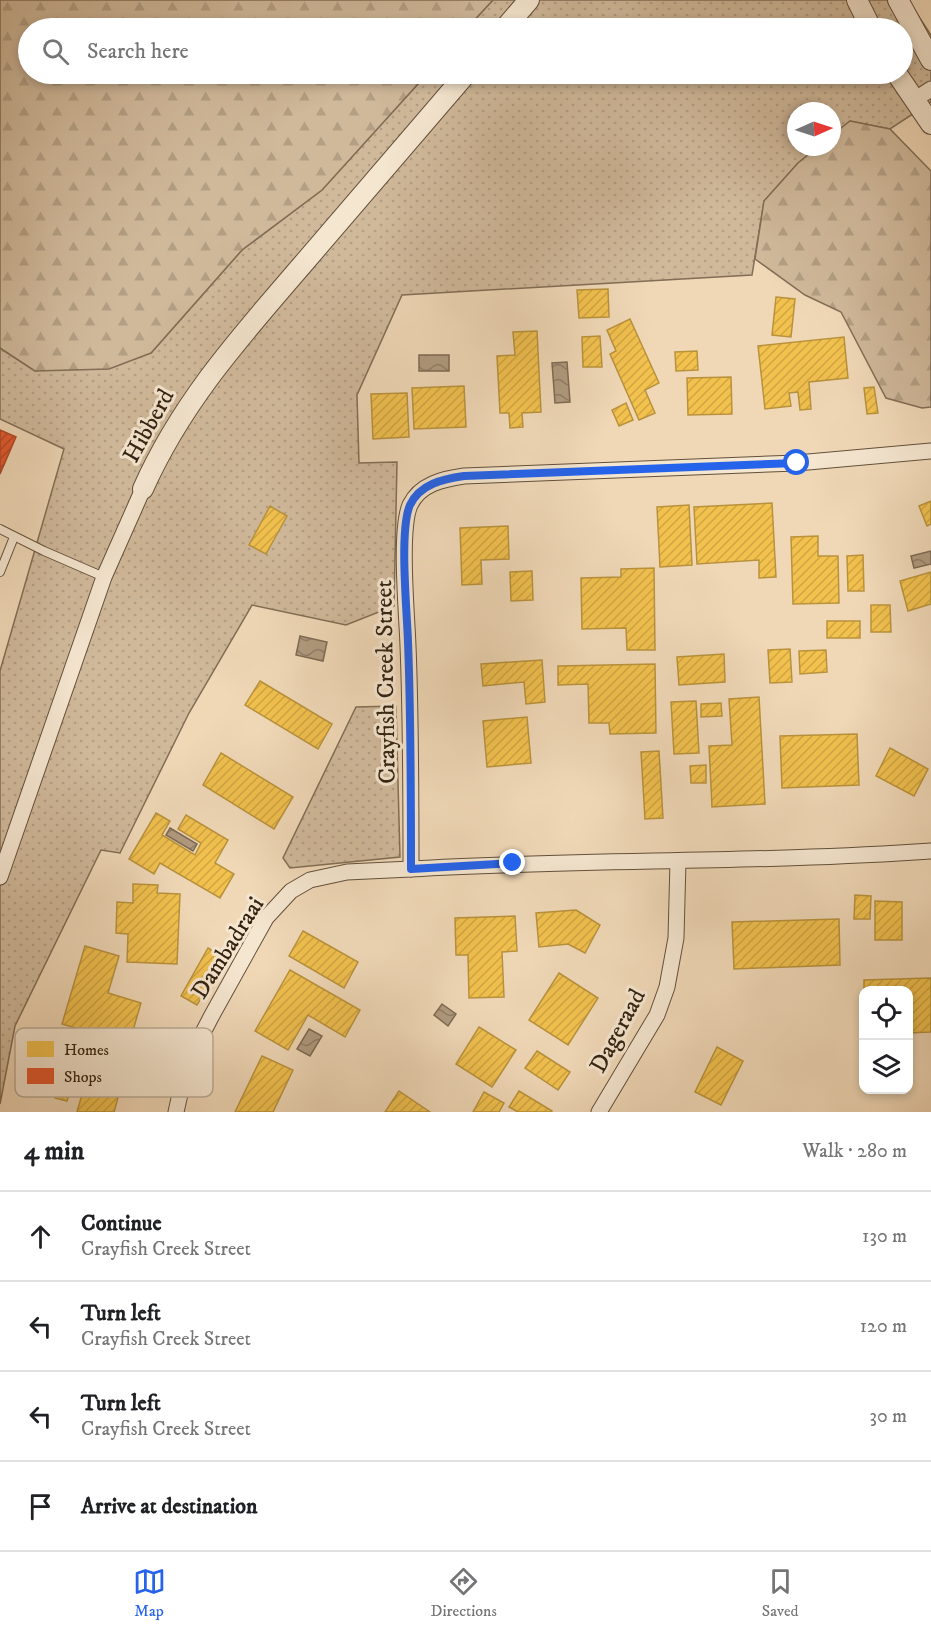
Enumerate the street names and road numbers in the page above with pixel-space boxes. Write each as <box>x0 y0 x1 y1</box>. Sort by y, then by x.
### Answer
street label: Hibberd <box>117 384 181 468</box>
street label: Crayfish Creek Street <box>369 579 403 784</box>
street label: Dambadraai <box>185 891 271 1005</box>
street label: Dageraad <box>583 984 653 1078</box>

